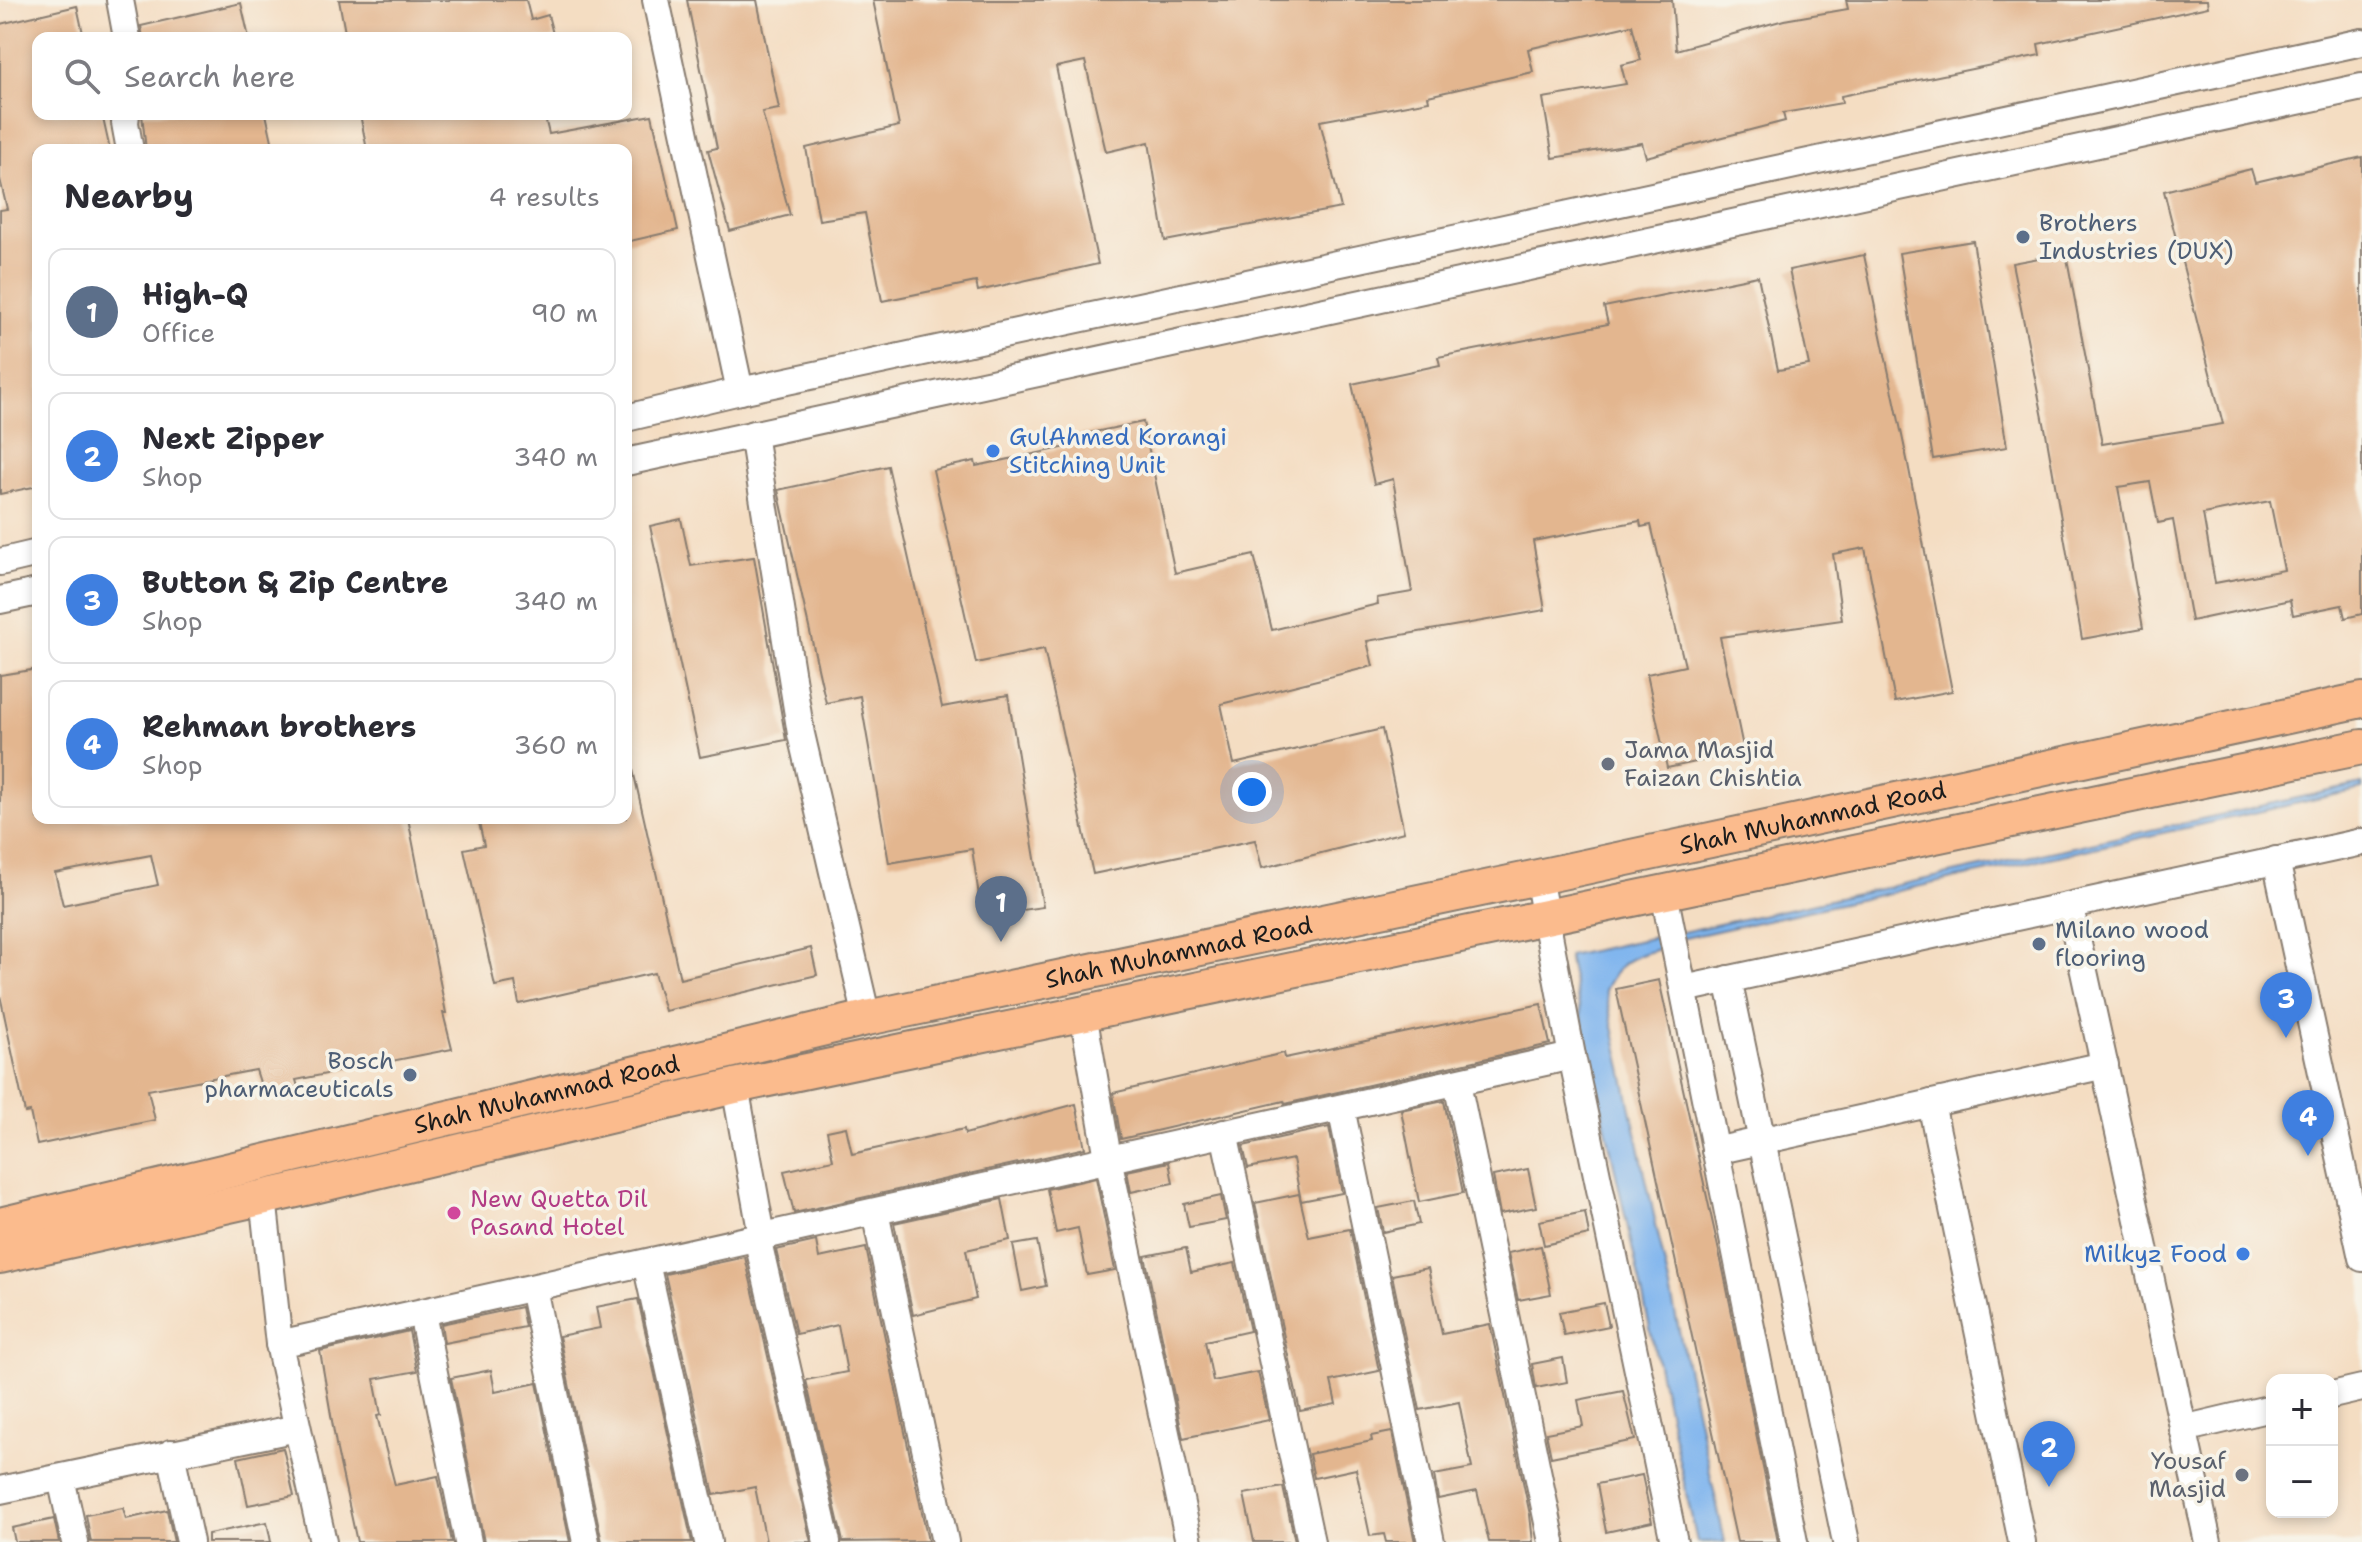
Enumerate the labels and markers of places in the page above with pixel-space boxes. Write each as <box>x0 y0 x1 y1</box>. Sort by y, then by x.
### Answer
place label: Brothers Industries (DUX) <box>2039 207 2234 267</box>
marker: Brothers Industries (DUX) <box>2014 228 2032 246</box>
place label: GulAhmed Korangi Stitching Unit <box>1009 421 1227 481</box>
marker: GulAhmed Korangi Stitching Unit <box>984 442 1002 460</box>
place label: Jama Masjid Faizan Chishtia <box>1624 734 1802 794</box>
marker: Jama Masjid Faizan Chishtia <box>1599 755 1617 773</box>
pin: 1 <box>975 876 1027 942</box>
place label: Milano wood flooring <box>2055 914 2209 974</box>
marker: Milano wood flooring <box>2030 935 2048 953</box>
pin: 3 <box>2260 972 2312 1038</box>
place label: Bosch pharmaceuticals <box>205 1045 394 1105</box>
marker: Bosch pharmaceuticals <box>401 1066 419 1084</box>
pin: 4 <box>2282 1090 2334 1156</box>
place label: New Quetta Dil Pasand Hotel <box>470 1183 648 1243</box>
marker: New Quetta Dil Pasand Hotel <box>445 1204 463 1222</box>
place label: Milkyz Food <box>2084 1238 2227 1270</box>
marker: Milkyz Food <box>2234 1245 2252 1263</box>
pin: 2 <box>2023 1421 2075 1487</box>
place label: Yousaf Masjid <box>2149 1445 2227 1505</box>
marker: Yousaf Masjid <box>2233 1466 2251 1484</box>

